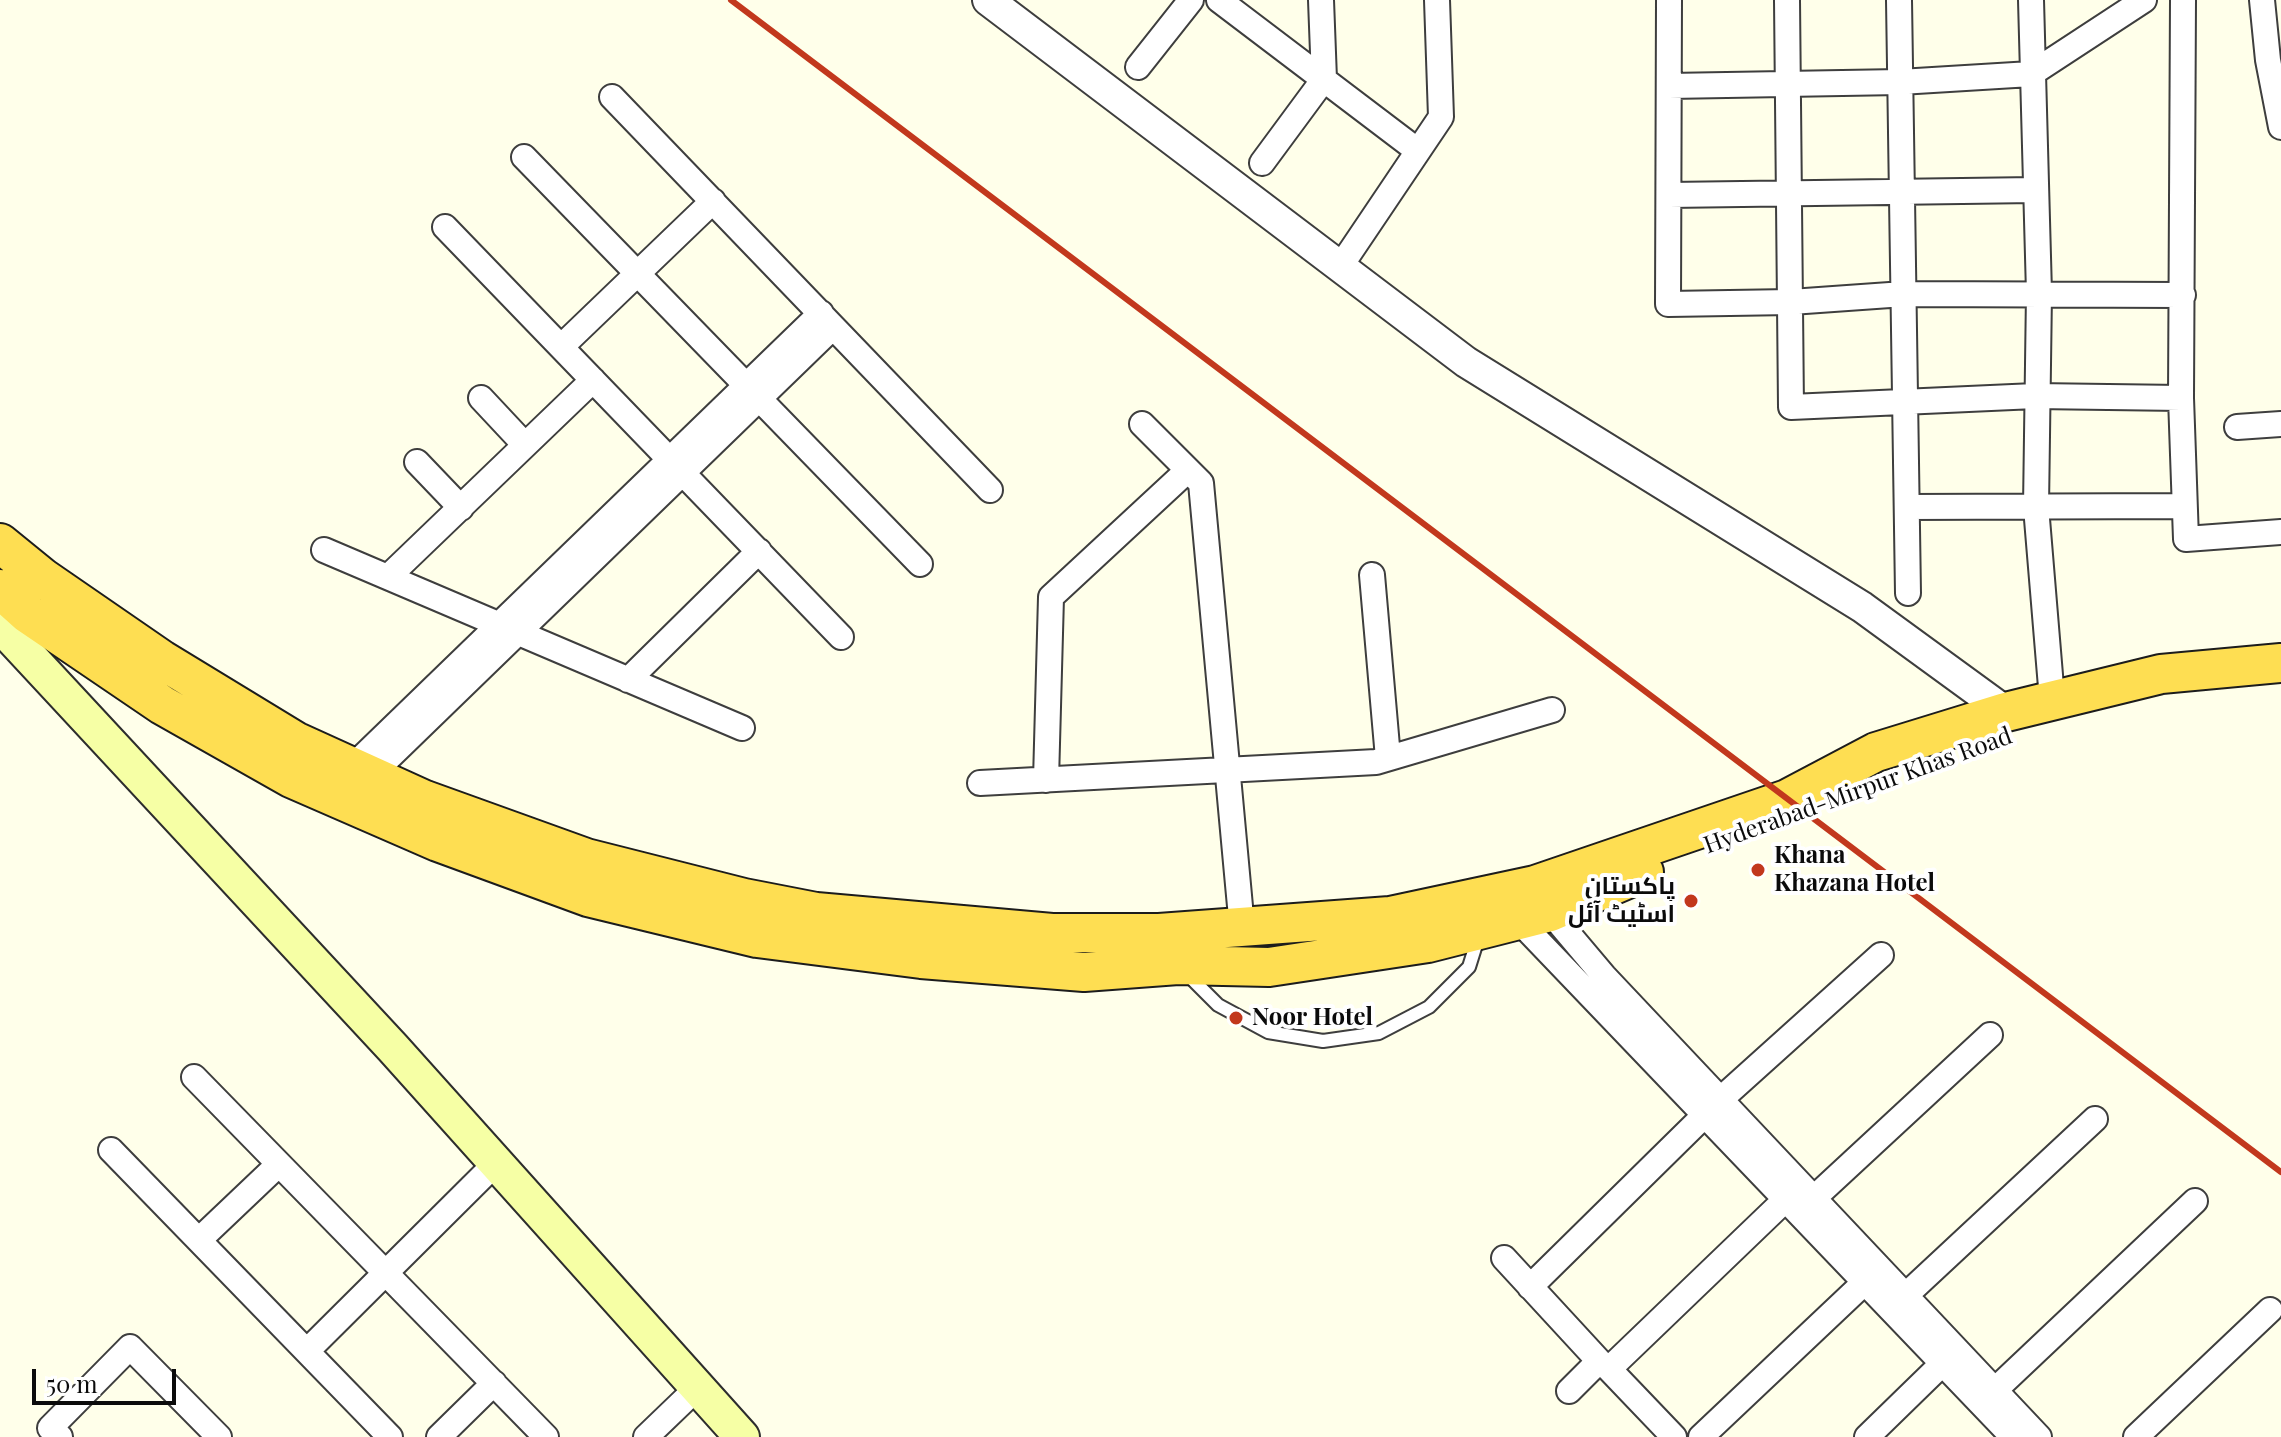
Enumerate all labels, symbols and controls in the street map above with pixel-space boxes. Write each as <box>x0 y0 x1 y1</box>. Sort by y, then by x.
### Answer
street label: Hyderabad-Mirpur Khas Road <box>1700 722 2016 860</box>
place label: Khana Khazana Hotel <box>1774 842 1935 898</box>
marker: Khana Khazana Hotel <box>1749 861 1767 879</box>
place label: پاکستان اسٹیٹ آئل <box>1568 873 1675 929</box>
marker: پاکستان اسٹیٹ آئل <box>1682 892 1700 910</box>
place label: Noor Hotel <box>1252 1004 1373 1032</box>
marker: Noor Hotel <box>1227 1009 1245 1027</box>
scale bar <box>36 1353 180 1403</box>
text: 50 m <box>46 1367 98 1399</box>

